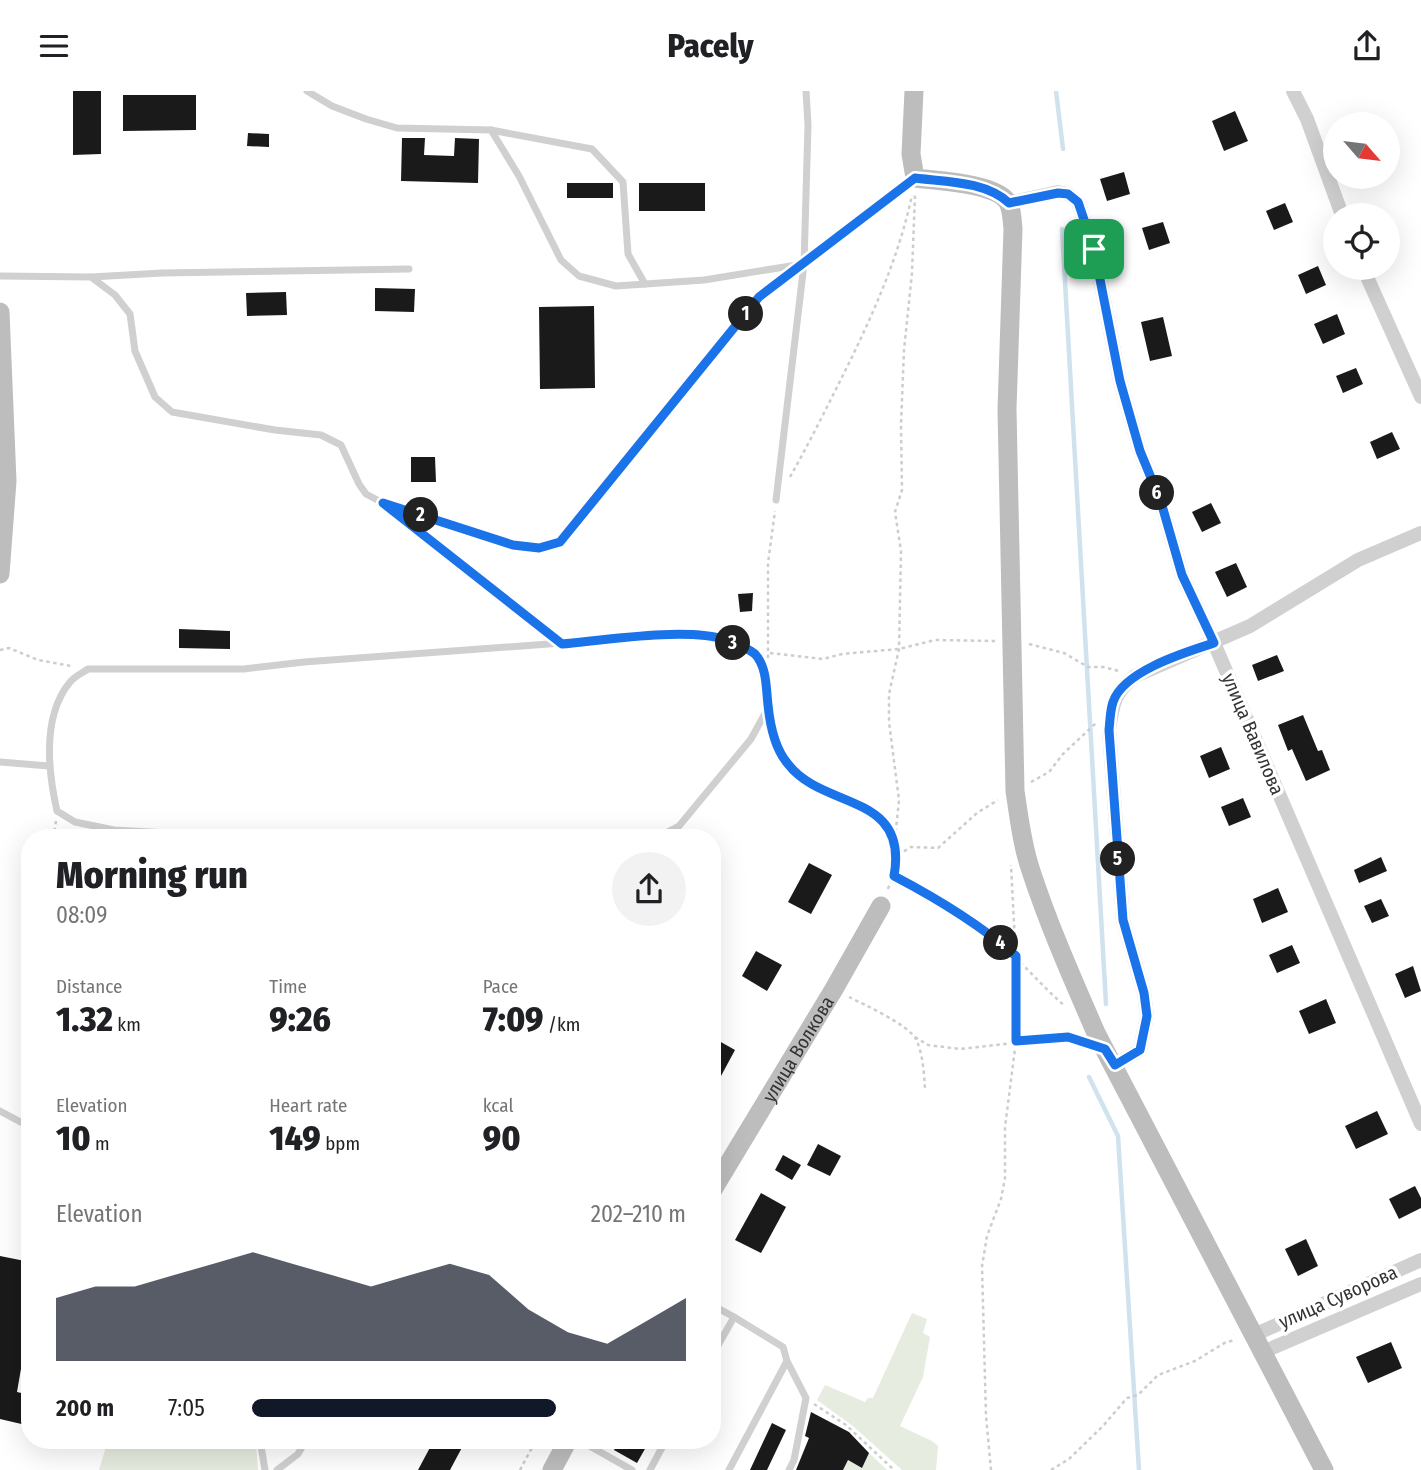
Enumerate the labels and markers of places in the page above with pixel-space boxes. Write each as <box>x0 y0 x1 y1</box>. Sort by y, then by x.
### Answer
pin <box>1064 219 1124 279</box>
pin: 1 <box>728 297 764 332</box>
pin: 6 <box>1140 475 1174 511</box>
pin: 2 <box>404 497 438 533</box>
pin: 3 <box>716 625 750 661</box>
pin: 5 <box>1100 841 1136 877</box>
pin: 4 <box>984 925 1018 961</box>

